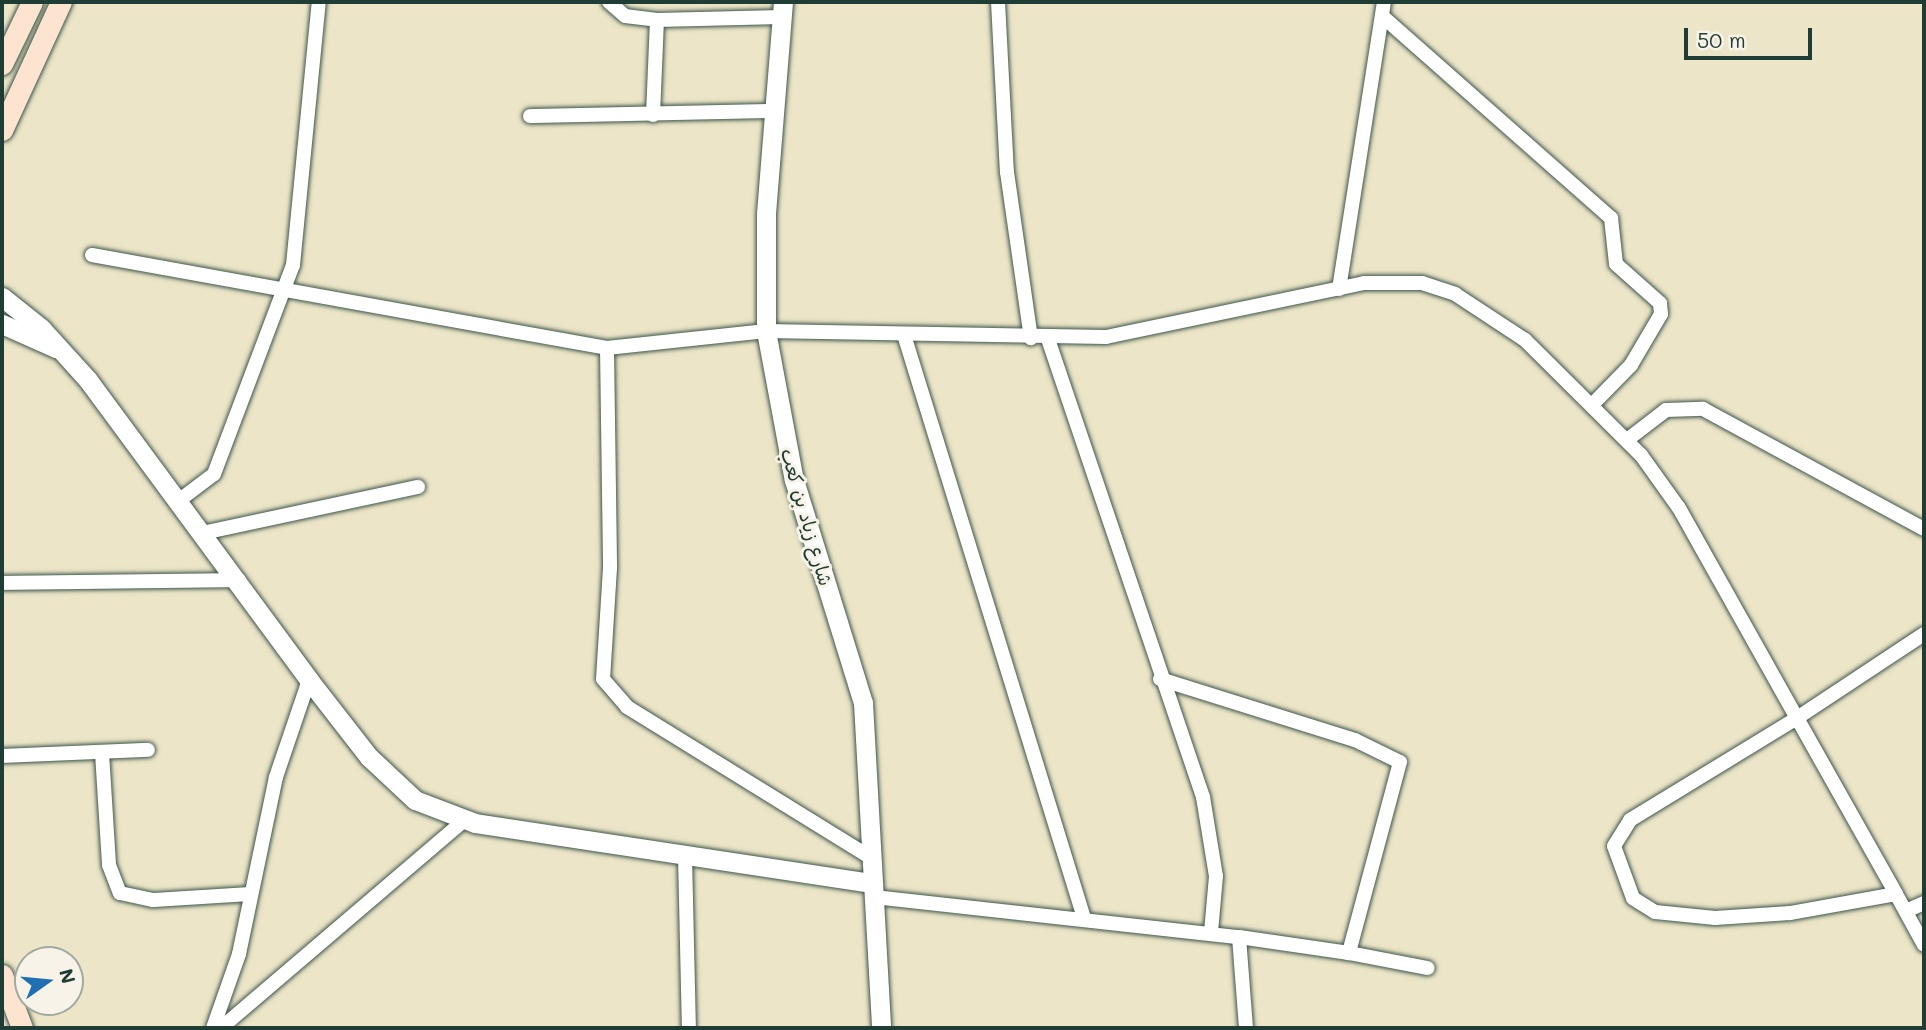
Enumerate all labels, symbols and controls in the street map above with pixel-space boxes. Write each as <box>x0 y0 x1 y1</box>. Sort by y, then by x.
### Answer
scale bar <box>1688 14 1816 58</box>
text: 50 m <box>1697 26 1746 53</box>
street label: شارع زياد بن كعب <box>776 446 838 588</box>
north arrow <box>14 946 84 1016</box>
text: N <box>54 966 82 986</box>

